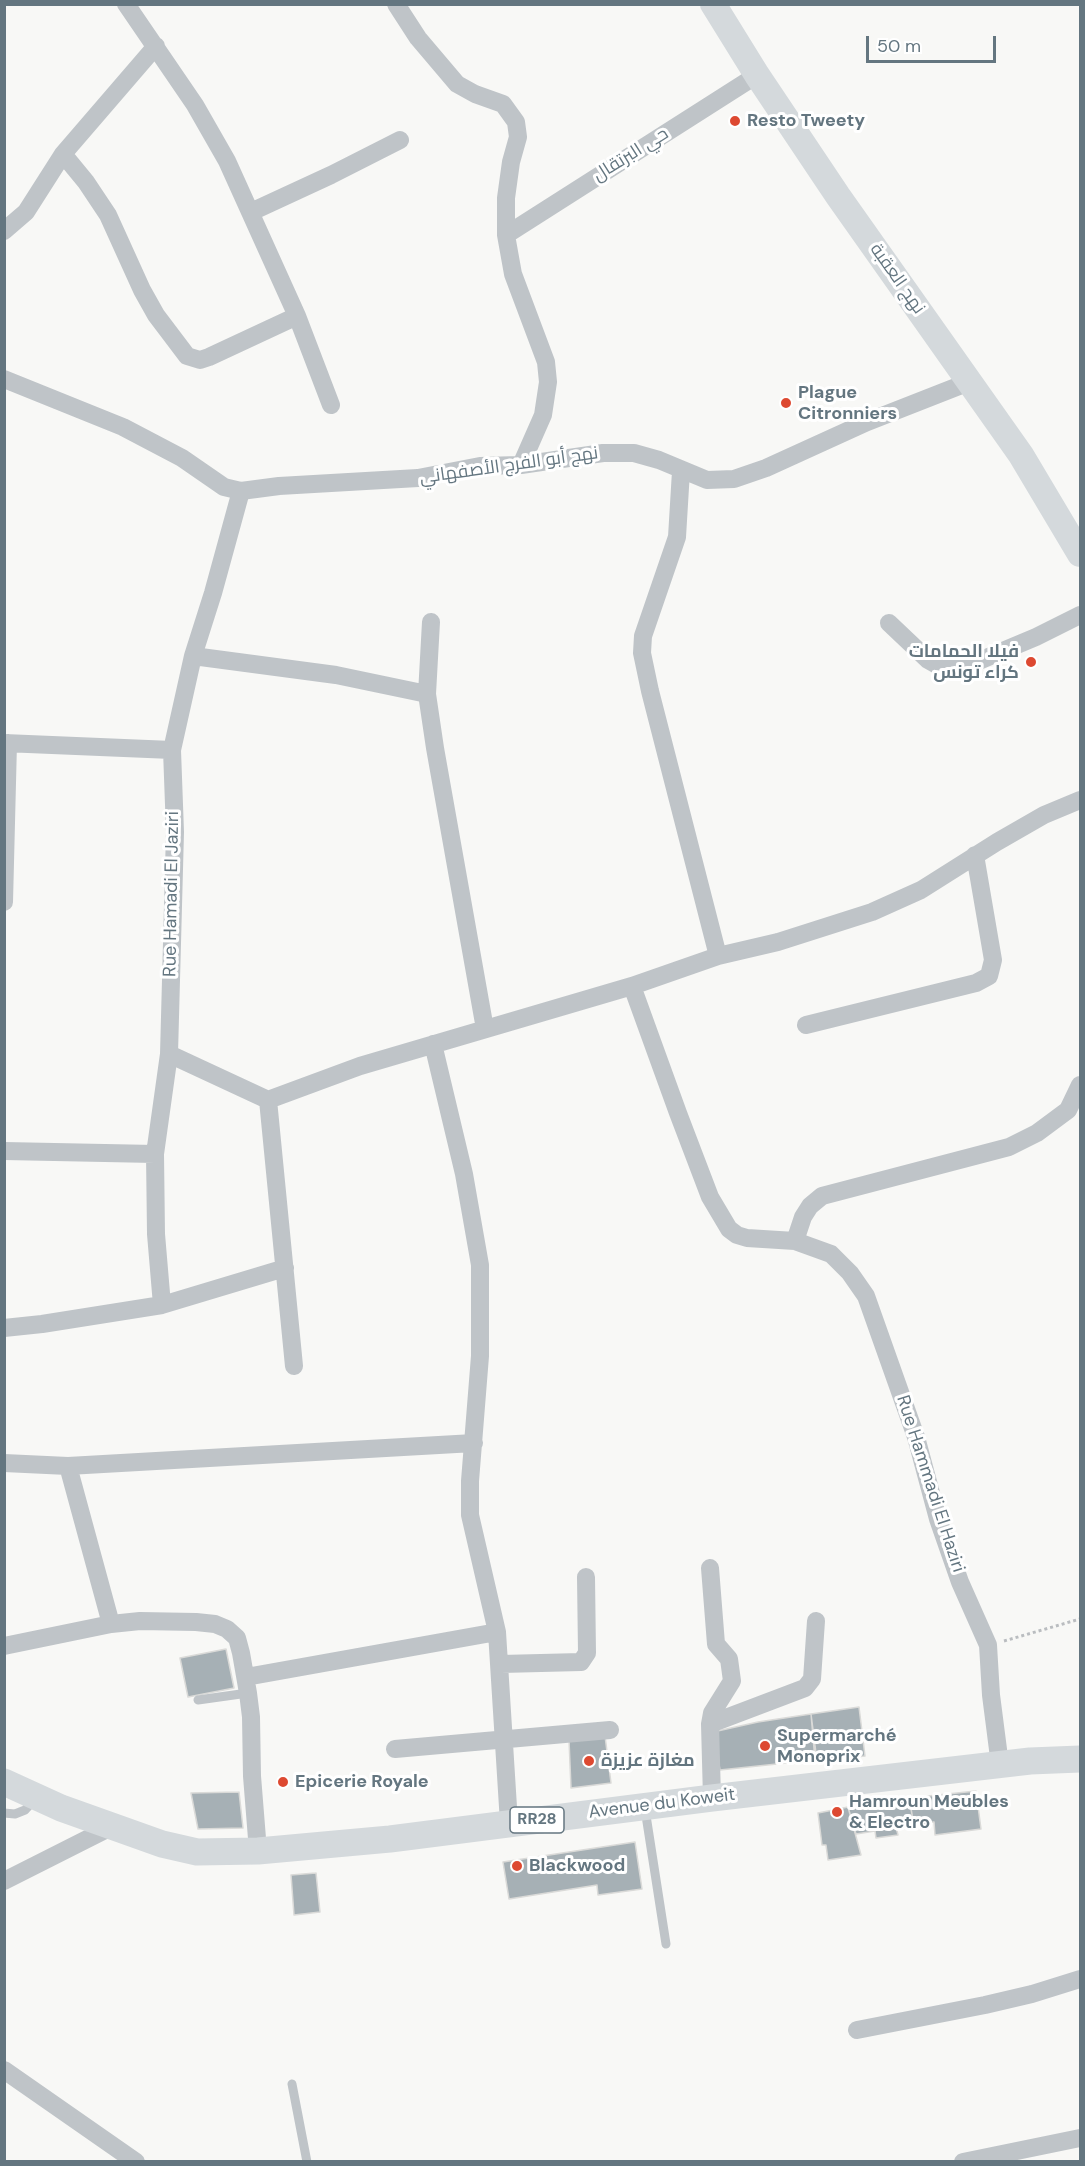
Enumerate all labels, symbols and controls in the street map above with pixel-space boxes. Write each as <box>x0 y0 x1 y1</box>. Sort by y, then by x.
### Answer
scale bar <box>869 24 1000 62</box>
text: 50 m <box>877 34 921 58</box>
place label: Resto Tweety <box>747 110 865 132</box>
marker: Resto Tweety <box>728 114 742 128</box>
street label: حي البرتقال <box>589 123 673 187</box>
street label: نهج العقبة <box>865 240 929 318</box>
place label: Plague Citronniers <box>798 382 897 424</box>
marker: Plague Citronniers <box>779 396 793 410</box>
street label: نهج أبو الفرج الأصفهاني <box>418 443 600 489</box>
place label: فيلا الحمامات كراء تونس <box>909 641 1019 684</box>
marker: فيلا الحمامات كراء تونس <box>1024 655 1038 669</box>
street label: Rue Hamadi El Jaziri <box>160 811 184 977</box>
street label: Rue Hammadi El Haziri <box>891 1393 969 1575</box>
place label: Supermarché Monoprix <box>777 1725 897 1768</box>
marker: Supermarché Monoprix <box>758 1739 772 1753</box>
place label: مغازة عزيزة <box>601 1750 695 1772</box>
marker: مغازة عزيزة <box>582 1754 596 1768</box>
place label: Epicerie Royale <box>295 1771 429 1793</box>
marker: Epicerie Royale <box>276 1775 290 1789</box>
street label: Avenue du Koweit <box>587 1784 737 1824</box>
place label: Hamroun Meubles & Electro <box>849 1791 1009 1834</box>
marker: Hamroun Meubles & Electro <box>830 1805 844 1819</box>
road number: RR28 <box>510 1807 564 1833</box>
place label: Blackwood <box>529 1855 625 1877</box>
marker: Blackwood <box>510 1859 524 1873</box>

